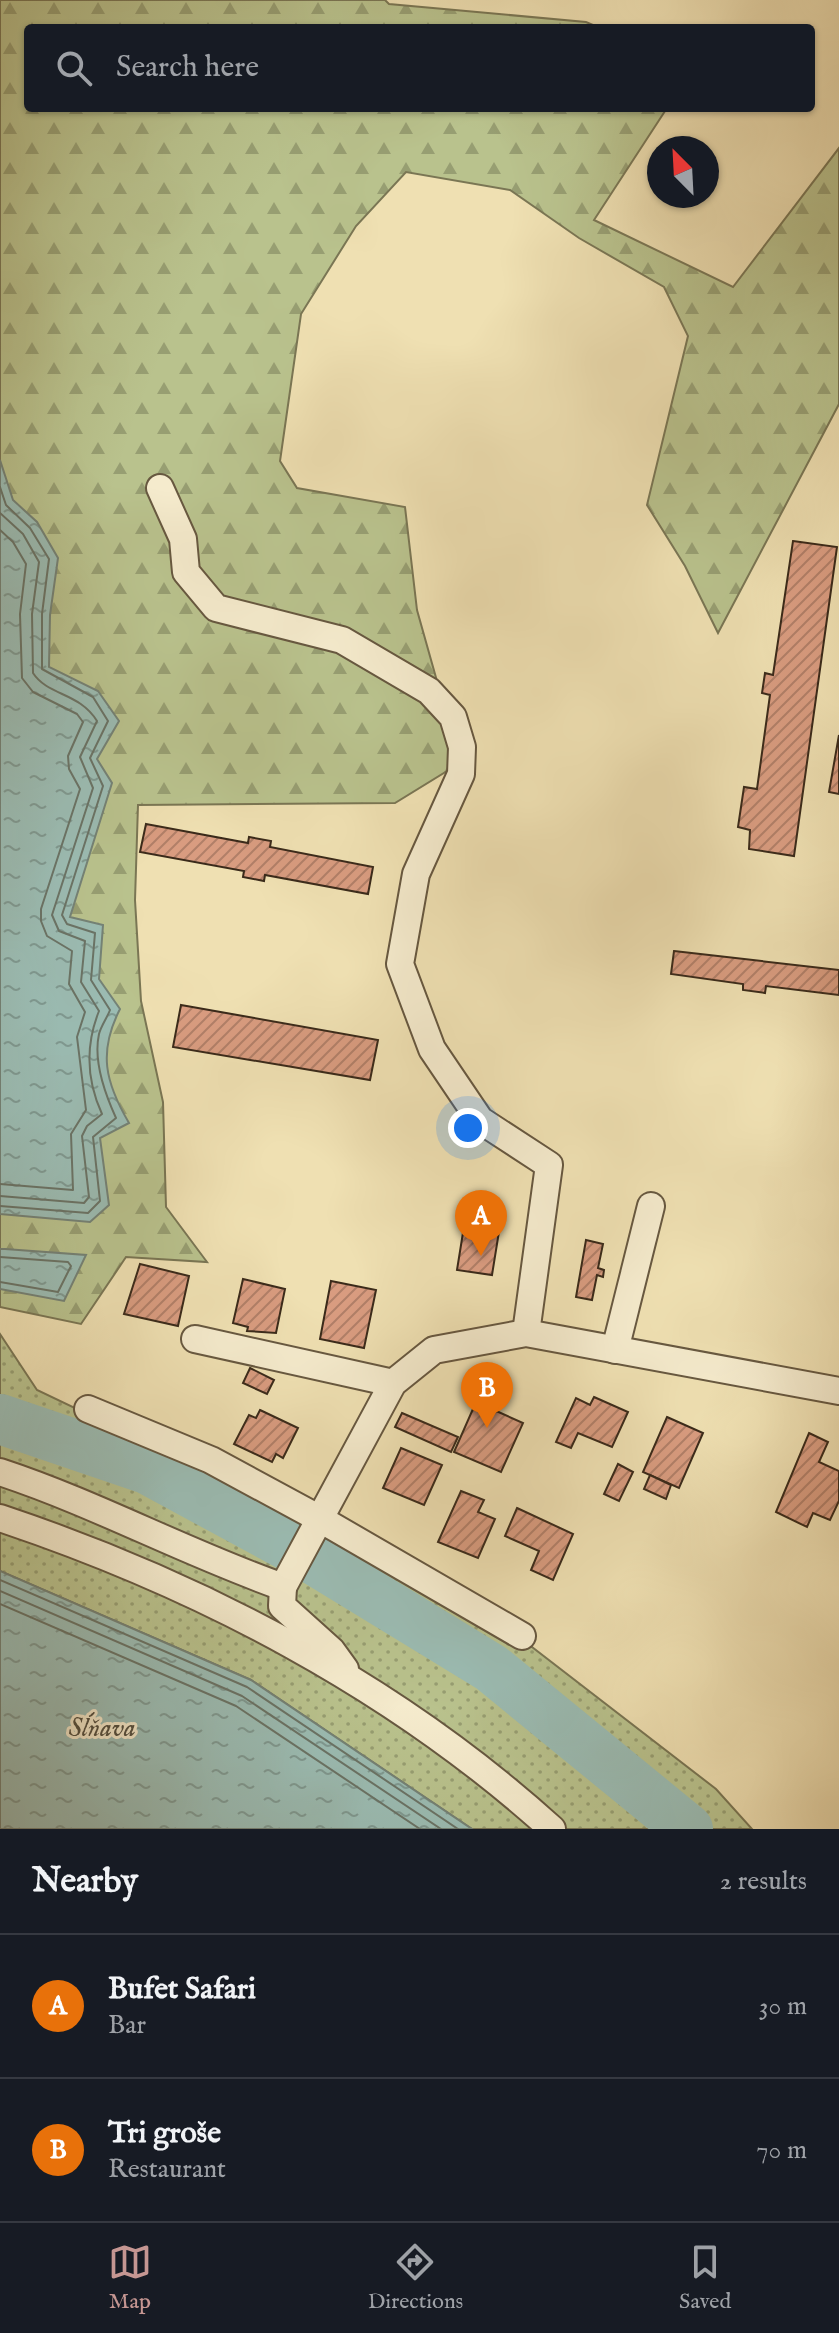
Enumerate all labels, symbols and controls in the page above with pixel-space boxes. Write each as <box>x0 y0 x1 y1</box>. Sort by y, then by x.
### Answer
search box <box>24 24 815 112</box>
icon: search <box>52 46 96 90</box>
text: Search here <box>116 49 259 87</box>
north arrow <box>647 136 719 208</box>
your location <box>448 1108 488 1148</box>
pin: A <box>455 1190 507 1256</box>
pin: B <box>461 1362 513 1428</box>
water label: Sĺňava <box>68 1712 136 1745</box>
text: Nearby <box>32 1860 138 1903</box>
text: 2 results <box>720 1865 807 1898</box>
text: Bufet Safari <box>108 1971 256 2009</box>
text: A <box>49 1990 67 2023</box>
text: 30 m <box>759 1990 807 2023</box>
text: Bar <box>108 2009 146 2042</box>
text: Tri groše <box>108 2115 221 2153</box>
text: B <box>49 2134 67 2167</box>
text: 70 m <box>756 2134 807 2167</box>
text: Restaurant <box>108 2153 226 2186</box>
tab: Map <box>108 2240 152 2316</box>
tab: Directions <box>368 2240 463 2316</box>
tab: Saved <box>679 2240 731 2316</box>

